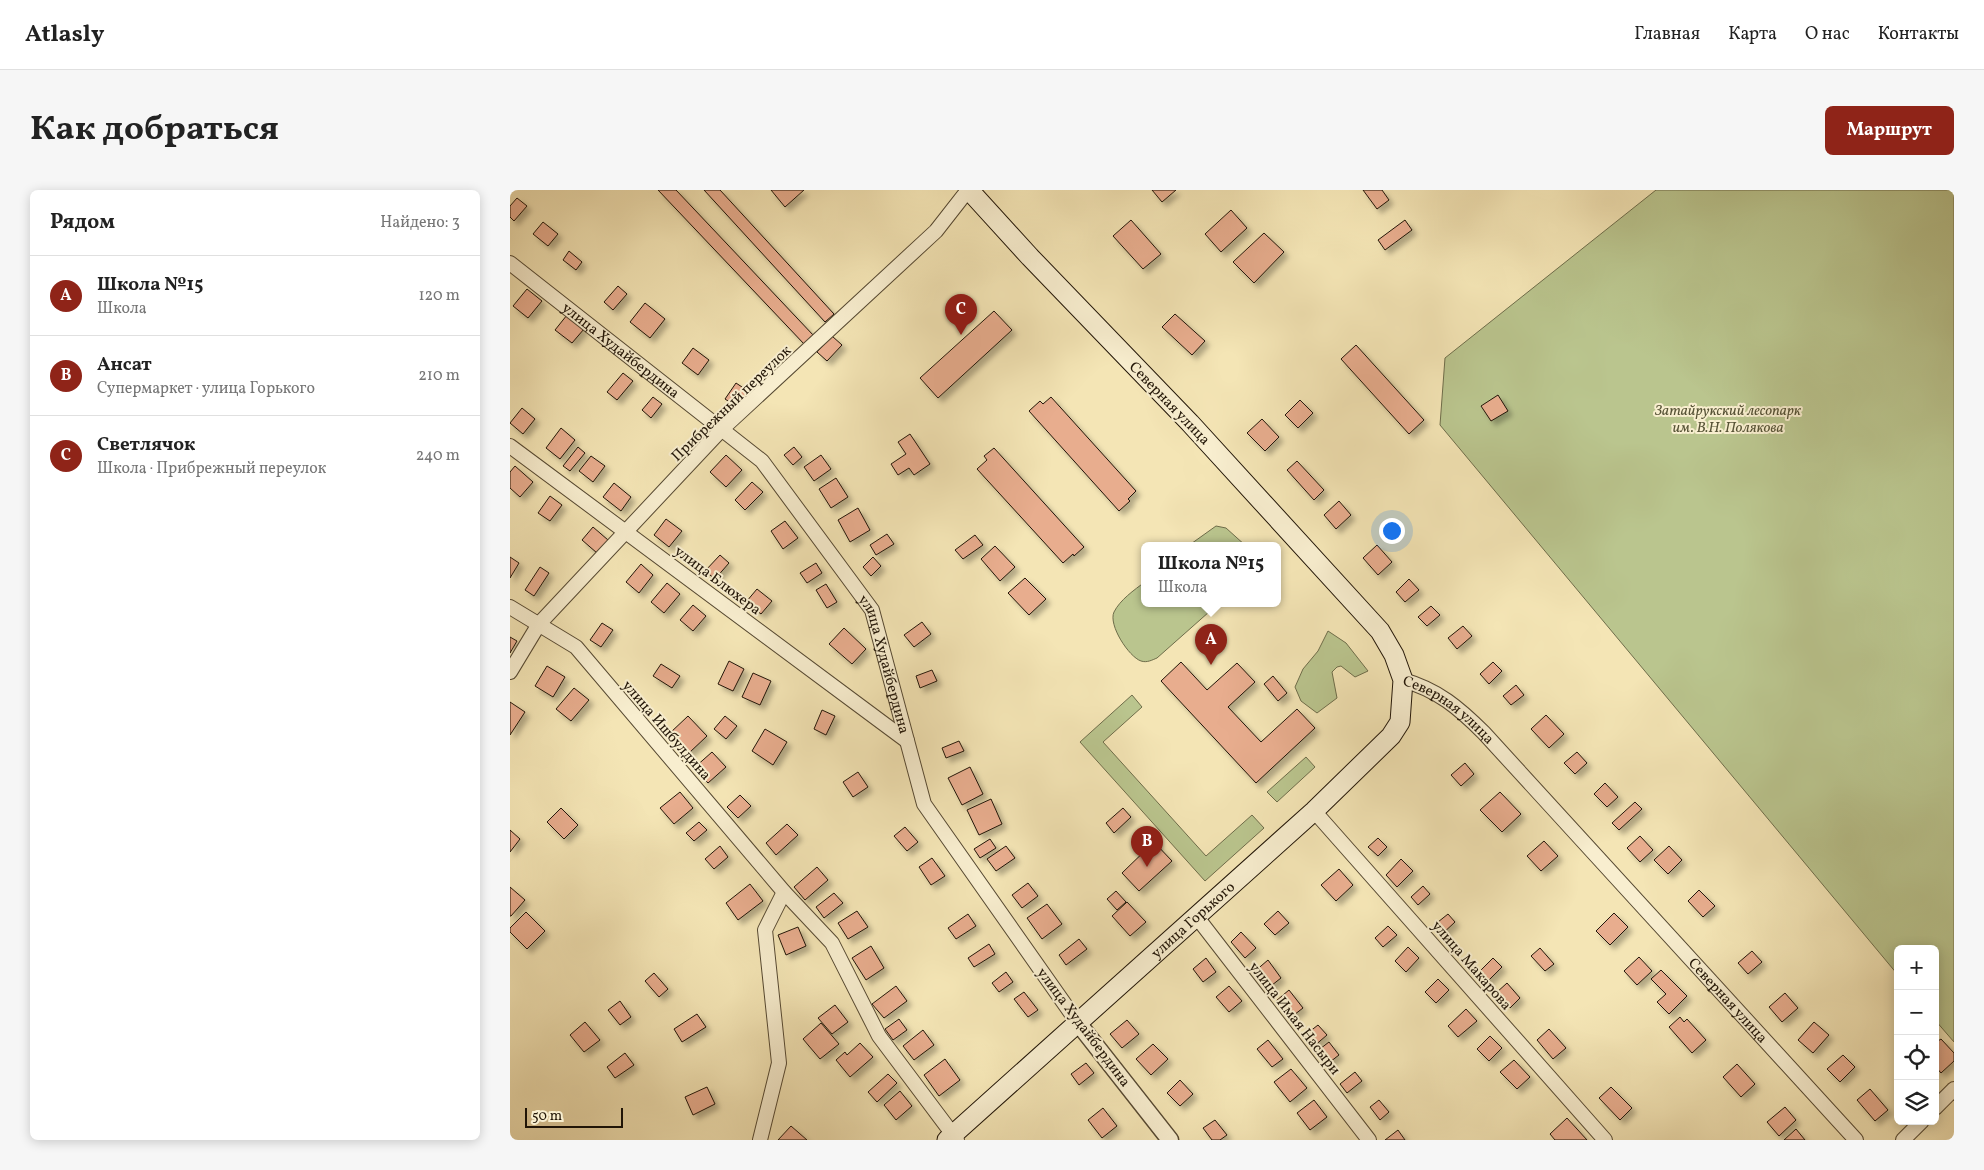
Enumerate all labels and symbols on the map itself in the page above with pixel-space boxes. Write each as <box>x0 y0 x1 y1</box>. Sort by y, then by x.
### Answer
pin: C <box>945 294 977 335</box>
street label: улица Худайбердина <box>557 298 683 404</box>
street label: Прибрежный переулок <box>667 341 797 467</box>
street label: Северная улица <box>1124 358 1214 451</box>
park label: Затайрукский лесопарк им. В.Н. Полякова <box>1654 401 1802 439</box>
your location <box>1379 518 1405 544</box>
street label: улица Блюхера <box>669 542 765 621</box>
street label: улица Худайбердина <box>852 591 914 736</box>
pin: A <box>1195 624 1227 665</box>
street label: Северная улица <box>1400 672 1498 750</box>
street label: улица Ишбулдина <box>616 676 715 786</box>
pin: B <box>1131 826 1163 867</box>
street label: улица Горького <box>1147 878 1240 964</box>
street label: улица Макарова <box>1426 917 1516 1015</box>
street label: Северная улица <box>1683 954 1772 1049</box>
street label: улица Имая Насыри <box>1243 958 1345 1080</box>
street label: улица Худайбердина <box>1031 964 1135 1092</box>
scale bar <box>525 1105 622 1128</box>

